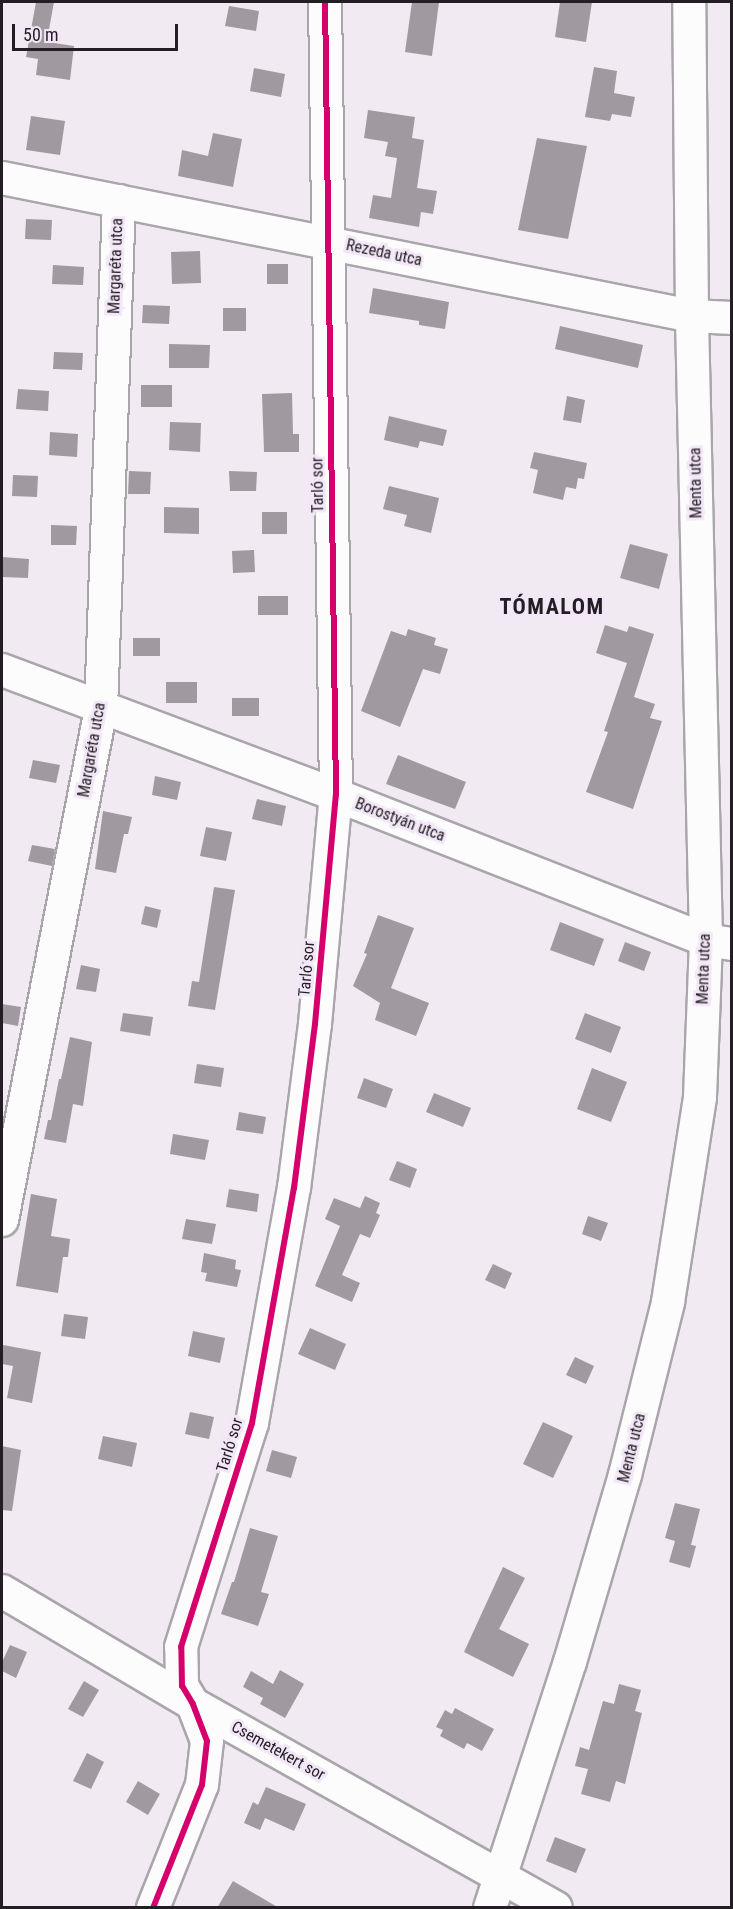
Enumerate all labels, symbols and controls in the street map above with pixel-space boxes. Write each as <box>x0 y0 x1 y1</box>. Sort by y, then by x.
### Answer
scale bar <box>15 12 182 50</box>
text: 50 m <box>23 24 58 45</box>
street label: Margaréta utca <box>105 218 127 314</box>
street label: Rezeda utca <box>344 236 424 270</box>
street label: Menta utca <box>686 447 706 519</box>
street label: Tarló sor <box>308 457 328 513</box>
district label: TÓMALOM <box>499 594 605 620</box>
street label: Margaréta utca <box>74 701 110 799</box>
street label: Borostyán utca <box>352 794 448 846</box>
street label: Menta utca <box>693 933 715 1005</box>
street label: Tarló sor <box>295 940 319 998</box>
street label: Menta utca <box>614 1411 650 1485</box>
street label: Tarló sor <box>213 1416 247 1474</box>
street label: Csemetekert sor <box>228 1717 328 1785</box>

